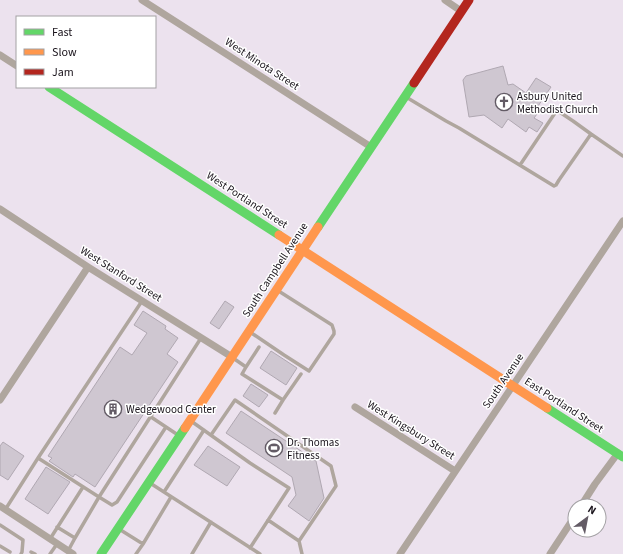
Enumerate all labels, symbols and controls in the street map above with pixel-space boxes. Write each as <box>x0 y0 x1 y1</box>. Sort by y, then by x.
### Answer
legend <box>16 16 156 88</box>
text: Fast <box>52 24 72 41</box>
street label: West Minota Street <box>222 34 302 94</box>
text: Slow <box>52 44 77 61</box>
text: Jam <box>52 64 74 81</box>
place label: Asbury United Methodist Church <box>517 89 598 117</box>
church icon: Asbury United Methodist Church <box>494 92 514 112</box>
street label: West Portland Street <box>203 168 291 232</box>
street label: South Campbell Avenue <box>239 219 312 320</box>
street label: West Stanford Street <box>77 243 165 305</box>
street label: South Avenue <box>479 350 527 412</box>
street label: East Portland Street <box>522 374 607 436</box>
street label: West Kingsbury Street <box>364 397 458 463</box>
building icon: Wedgewood Center <box>103 399 123 419</box>
place label: Wedgewood Center <box>126 402 216 417</box>
place label: Dr. Thomas Fitness <box>287 435 339 463</box>
sports icon: Dr. Thomas Fitness <box>264 438 284 458</box>
north arrow <box>567 498 607 538</box>
text: N <box>585 502 599 518</box>

